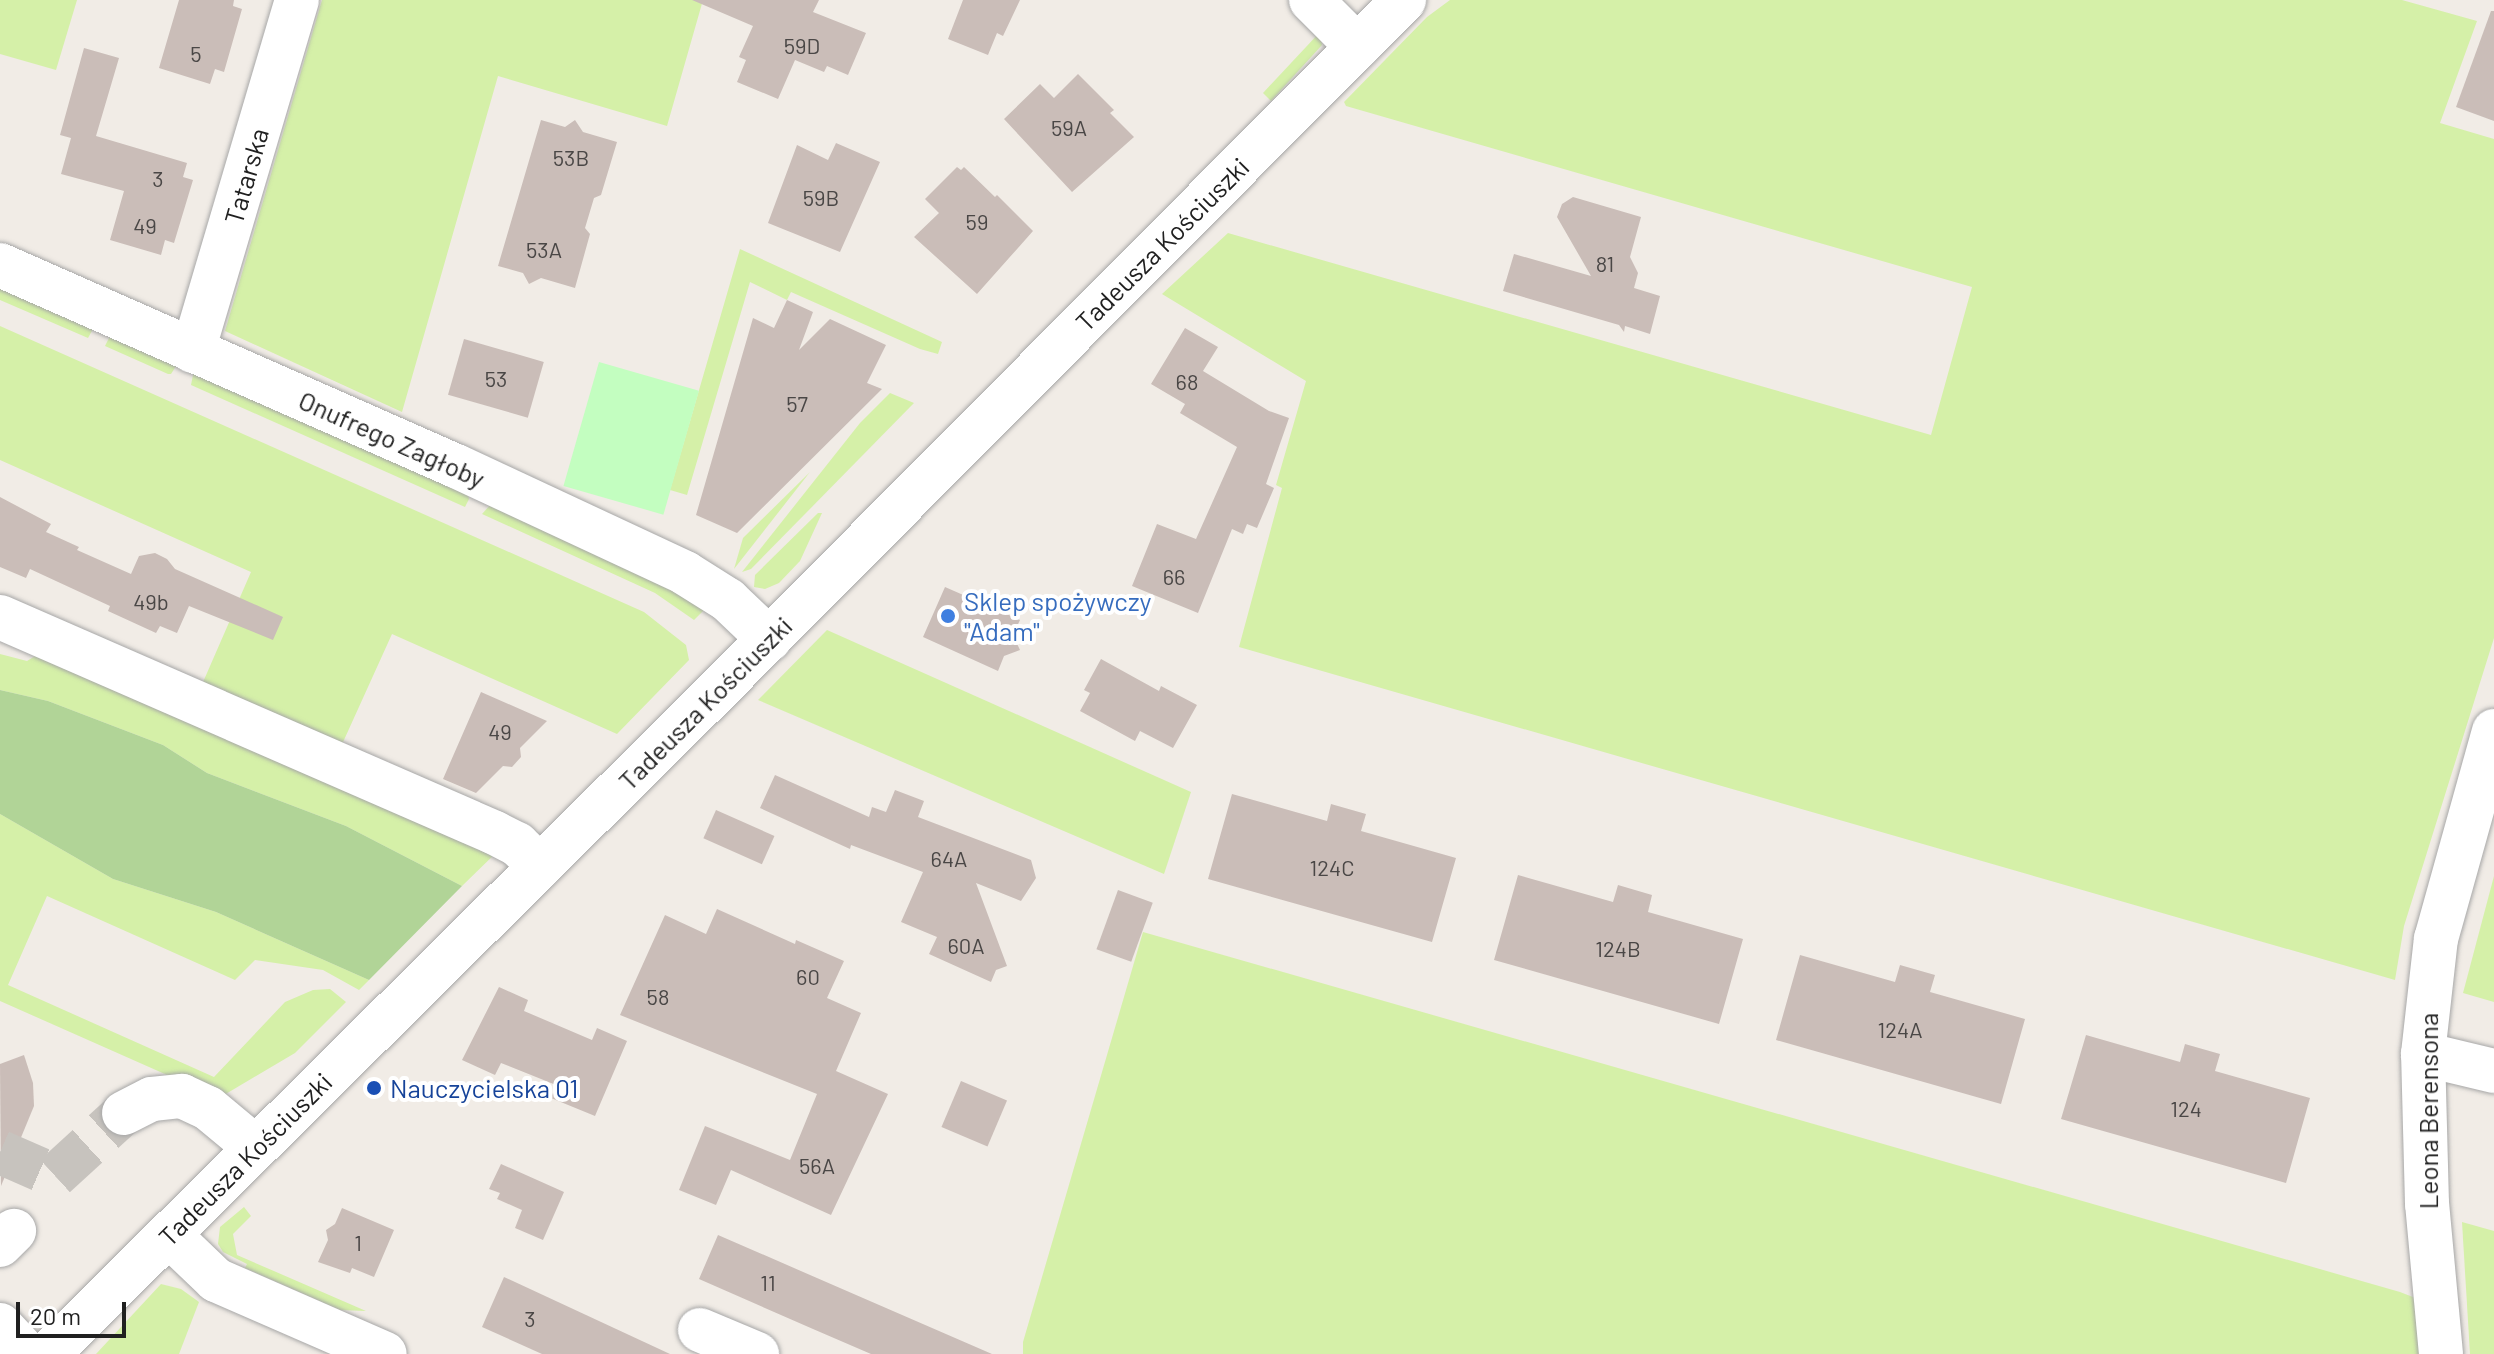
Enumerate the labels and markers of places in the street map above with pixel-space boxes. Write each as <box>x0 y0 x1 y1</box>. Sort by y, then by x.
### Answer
place label: Sklep spożywczy "Adam" <box>964 585 1151 646</box>
marker: Sklep spożywczy "Adam" <box>939 607 957 625</box>
place label: Nauczycielska 01 <box>390 1072 578 1104</box>
marker: Nauczycielska 01 <box>365 1079 383 1097</box>

